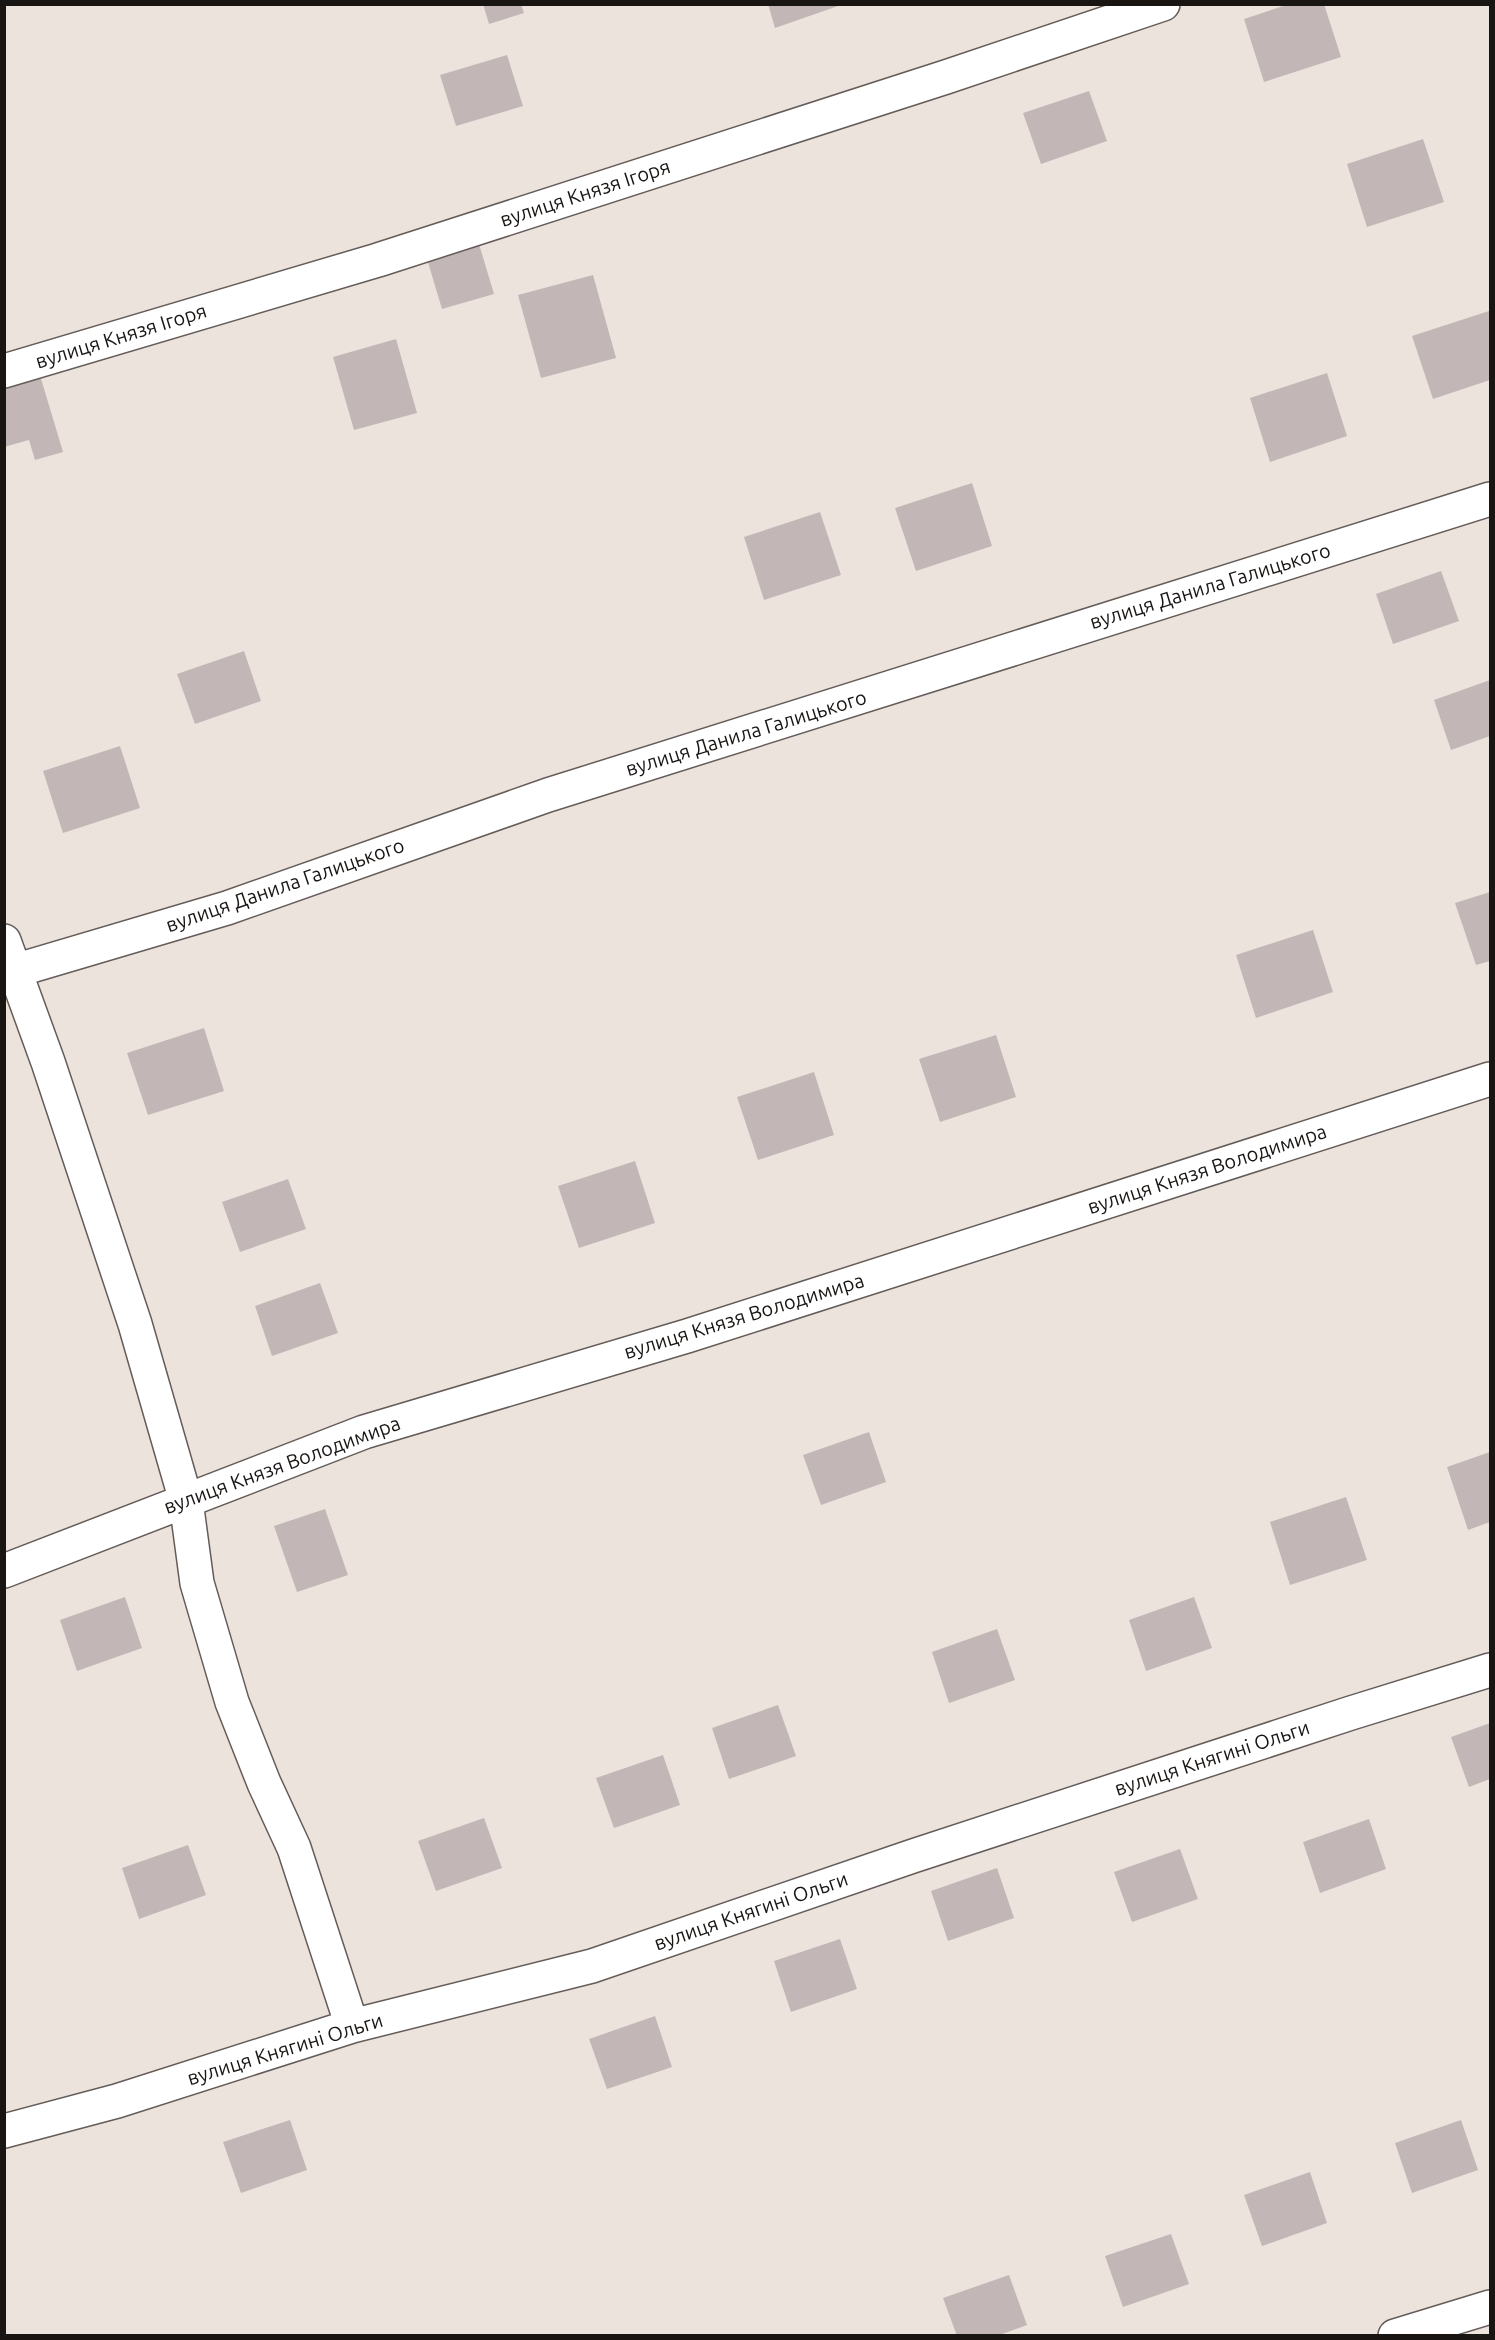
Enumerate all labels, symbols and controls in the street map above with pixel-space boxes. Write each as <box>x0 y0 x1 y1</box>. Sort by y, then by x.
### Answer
street label: вулиця Князя Ігоря <box>497 154 673 231</box>
street label: вулиця Князя Ігоря <box>33 299 209 373</box>
street label: вулиця Данила Галицького <box>1087 538 1333 633</box>
street label: вулиця Данила Галицького <box>623 685 869 780</box>
street label: вулиця Данила Галицького <box>163 833 407 936</box>
street label: вулиця Князя Володимира <box>1084 1119 1329 1218</box>
street label: вулиця Князя Володимира <box>621 1268 867 1363</box>
street label: вулиця Князя Володимира <box>160 1411 403 1518</box>
street label: вулиця Княгині Ольги <box>1111 1715 1312 1800</box>
street label: вулиця Княгині Ольги <box>651 1866 851 1955</box>
street label: вулиця Княгині Ольги <box>184 2008 386 2089</box>

